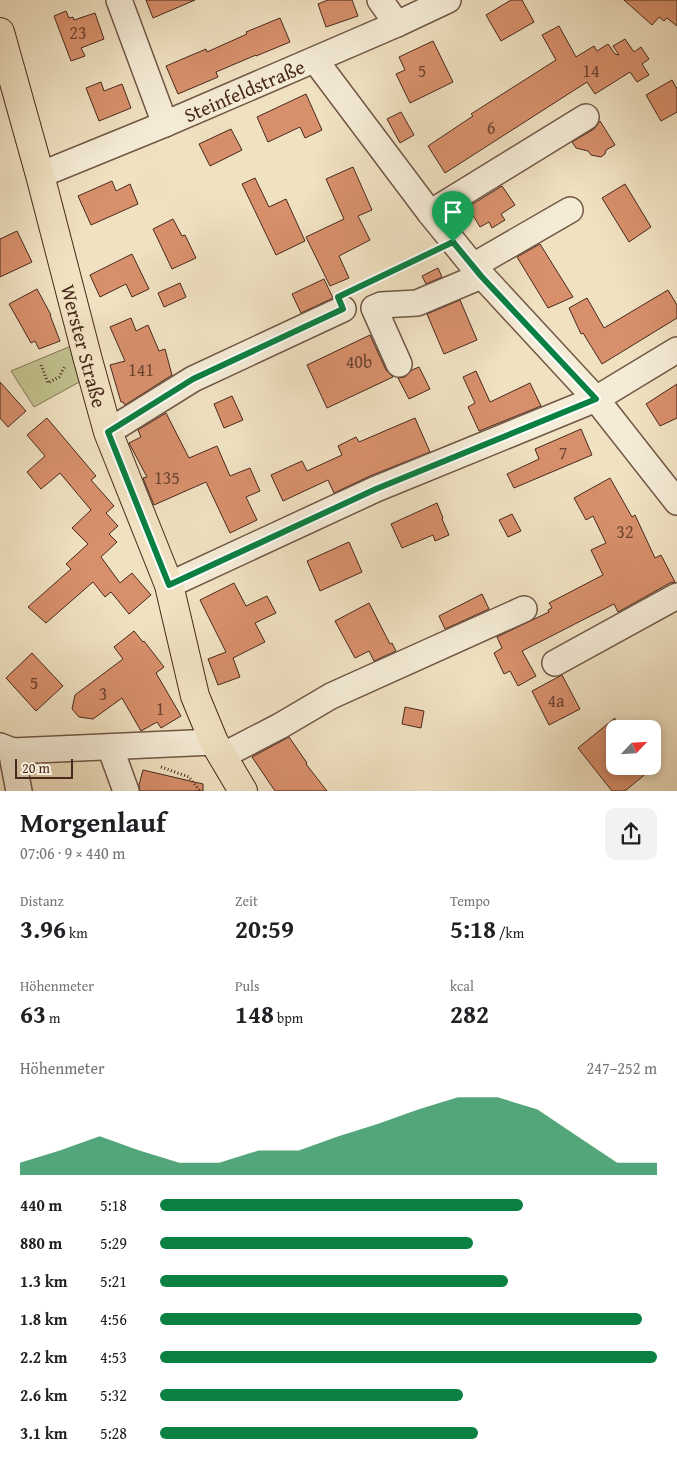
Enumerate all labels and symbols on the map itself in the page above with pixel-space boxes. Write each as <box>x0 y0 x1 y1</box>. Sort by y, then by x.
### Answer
house number: 23 <box>69 19 87 46</box>
street label: Steinfeldstraße <box>179 51 309 129</box>
house number: 5 <box>418 57 426 84</box>
house number: 14 <box>582 57 600 84</box>
house number: 6 <box>487 114 495 141</box>
pin <box>432 191 474 242</box>
street label: Werster Straße <box>54 281 115 411</box>
house number: 40b <box>346 348 372 375</box>
house number: 141 <box>128 356 154 383</box>
house number: 7 <box>559 439 567 466</box>
house number: 135 <box>154 464 180 491</box>
house number: 32 <box>616 518 634 545</box>
house number: 5 <box>30 669 38 696</box>
house number: 3 <box>99 680 107 707</box>
house number: 4a <box>547 687 565 714</box>
house number: 1 <box>156 695 164 722</box>
north arrow <box>606 720 661 775</box>
scale bar <box>15 756 72 779</box>

